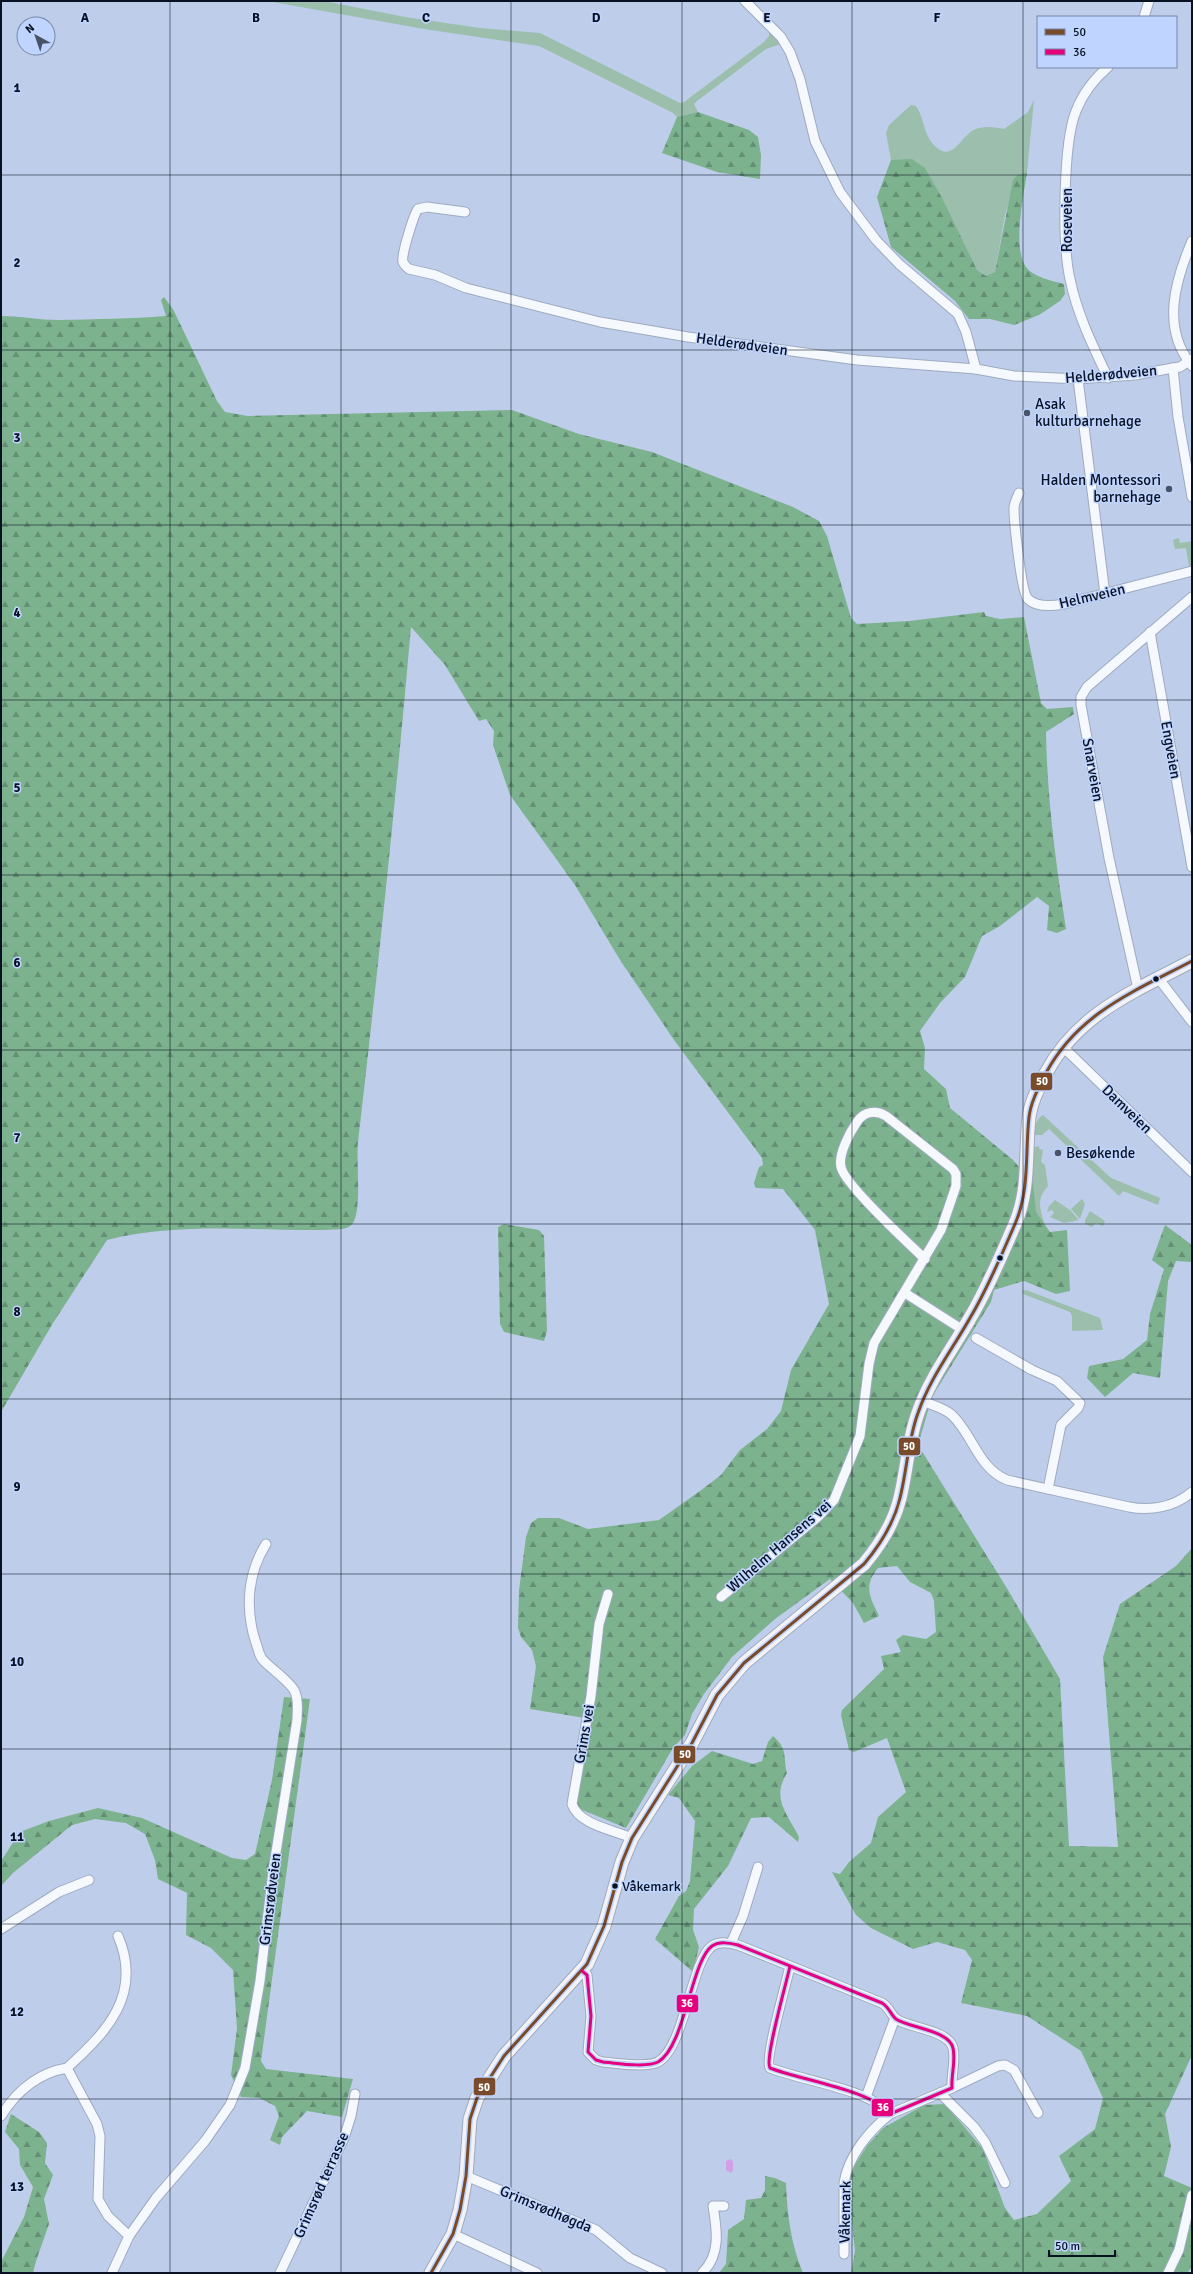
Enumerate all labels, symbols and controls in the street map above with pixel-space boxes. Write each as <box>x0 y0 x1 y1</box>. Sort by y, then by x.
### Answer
text: A <box>81 10 90 26</box>
text: B <box>252 10 260 26</box>
text: C <box>422 10 430 26</box>
text: D <box>592 10 601 26</box>
text: E <box>763 10 771 26</box>
text: F <box>934 10 941 26</box>
north arrow <box>16 16 56 56</box>
legend <box>1037 16 1177 68</box>
text: N <box>23 21 37 36</box>
text: 50 <box>1073 25 1086 40</box>
text: 36 <box>1073 45 1086 60</box>
text: 1 <box>13 80 21 96</box>
street label: Roseveien <box>1058 188 1076 252</box>
text: 2 <box>13 255 21 271</box>
street label: Helderødveien <box>695 329 789 359</box>
street label: Helderødveien <box>1064 361 1158 387</box>
place label: Asak kulturbarnehage <box>1035 395 1141 430</box>
marker: Asak kulturbarnehage <box>1022 408 1032 418</box>
text: 3 <box>13 430 21 446</box>
place label: Halden Montessori barnehage <box>1041 471 1161 506</box>
marker: Halden Montessori barnehage <box>1164 484 1174 494</box>
street label: Helmveien <box>1057 580 1127 612</box>
text: 4 <box>13 605 21 621</box>
street label: Engveien <box>1157 720 1185 780</box>
street label: Snarveien <box>1079 737 1107 803</box>
text: 5 <box>13 780 21 796</box>
text: 6 <box>13 955 21 971</box>
unlabelled marker <box>1151 974 1161 984</box>
line badge: 50 <box>1030 1072 1053 1091</box>
text: 50 <box>1036 1075 1048 1088</box>
street label: Damveien <box>1098 1081 1156 1137</box>
text: 7 <box>13 1130 21 1146</box>
place label: Besøkende <box>1066 1144 1135 1162</box>
marker: Besøkende <box>1053 1148 1063 1158</box>
unlabelled marker <box>995 1253 1005 1263</box>
text: 8 <box>13 1304 21 1320</box>
line badge: 50 <box>898 1437 921 1456</box>
text: 50 <box>903 1440 915 1453</box>
text: 9 <box>13 1479 21 1495</box>
street label: Wilhelm Hansens vei <box>723 1496 835 1596</box>
text: 10 <box>10 1654 24 1670</box>
street label: Grims vei <box>570 1703 598 1765</box>
line badge: 50 <box>673 1745 696 1764</box>
text: 50 <box>679 1748 691 1761</box>
text: 11 <box>10 1829 24 1845</box>
street label: Grimsrødveien <box>255 1852 285 1946</box>
place label: Våkemark <box>622 1878 681 1895</box>
marker: Våkemark <box>610 1881 620 1891</box>
line badge: 36 <box>676 1994 699 2013</box>
text: 36 <box>681 1997 693 2010</box>
text: 12 <box>10 2004 24 2020</box>
line badge: 50 <box>473 2077 496 2096</box>
text: 50 <box>478 2081 490 2094</box>
line badge: 36 <box>871 2098 894 2117</box>
text: 36 <box>877 2101 889 2114</box>
street label: Grimsrød terrasse <box>290 2129 352 2241</box>
text: 13 <box>10 2179 24 2195</box>
street label: Våkemark <box>835 2180 855 2244</box>
street label: Grimsrødhøgda <box>497 2181 595 2237</box>
scale bar <box>1049 2232 1115 2258</box>
text: 50 m <box>1055 2239 1080 2254</box>

